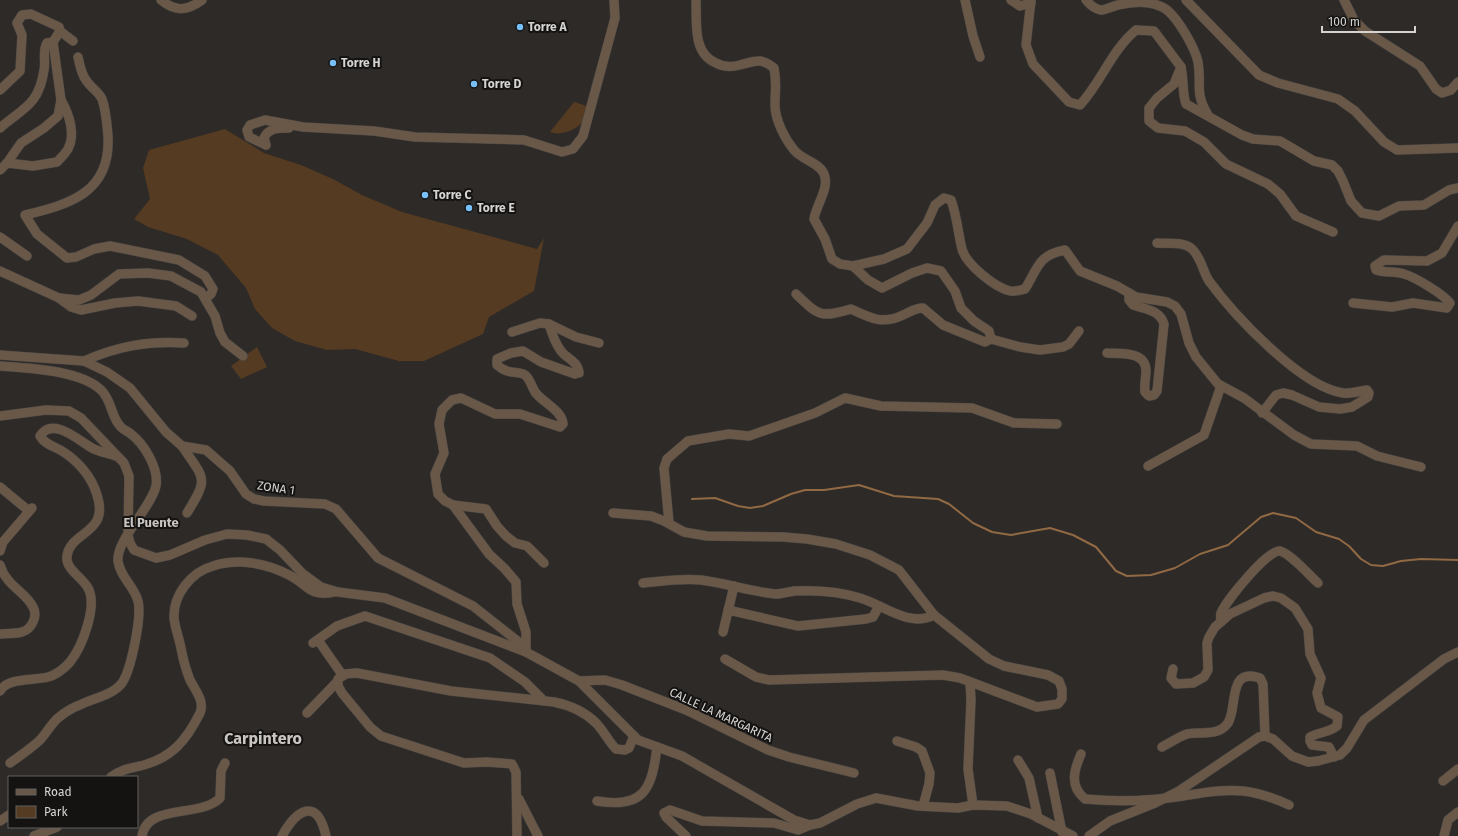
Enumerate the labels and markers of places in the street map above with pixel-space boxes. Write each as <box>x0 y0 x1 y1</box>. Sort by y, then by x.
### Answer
place label: Torre A <box>528 20 568 34</box>
marker: Torre A <box>515 22 525 32</box>
place label: Torre H <box>341 56 381 70</box>
marker: Torre H <box>328 58 338 68</box>
place label: Torre D <box>482 77 522 91</box>
marker: Torre D <box>469 79 479 89</box>
place label: Torre C <box>433 188 472 202</box>
marker: Torre C <box>420 190 430 200</box>
place label: Torre E <box>477 201 515 215</box>
marker: Torre E <box>464 203 474 213</box>

